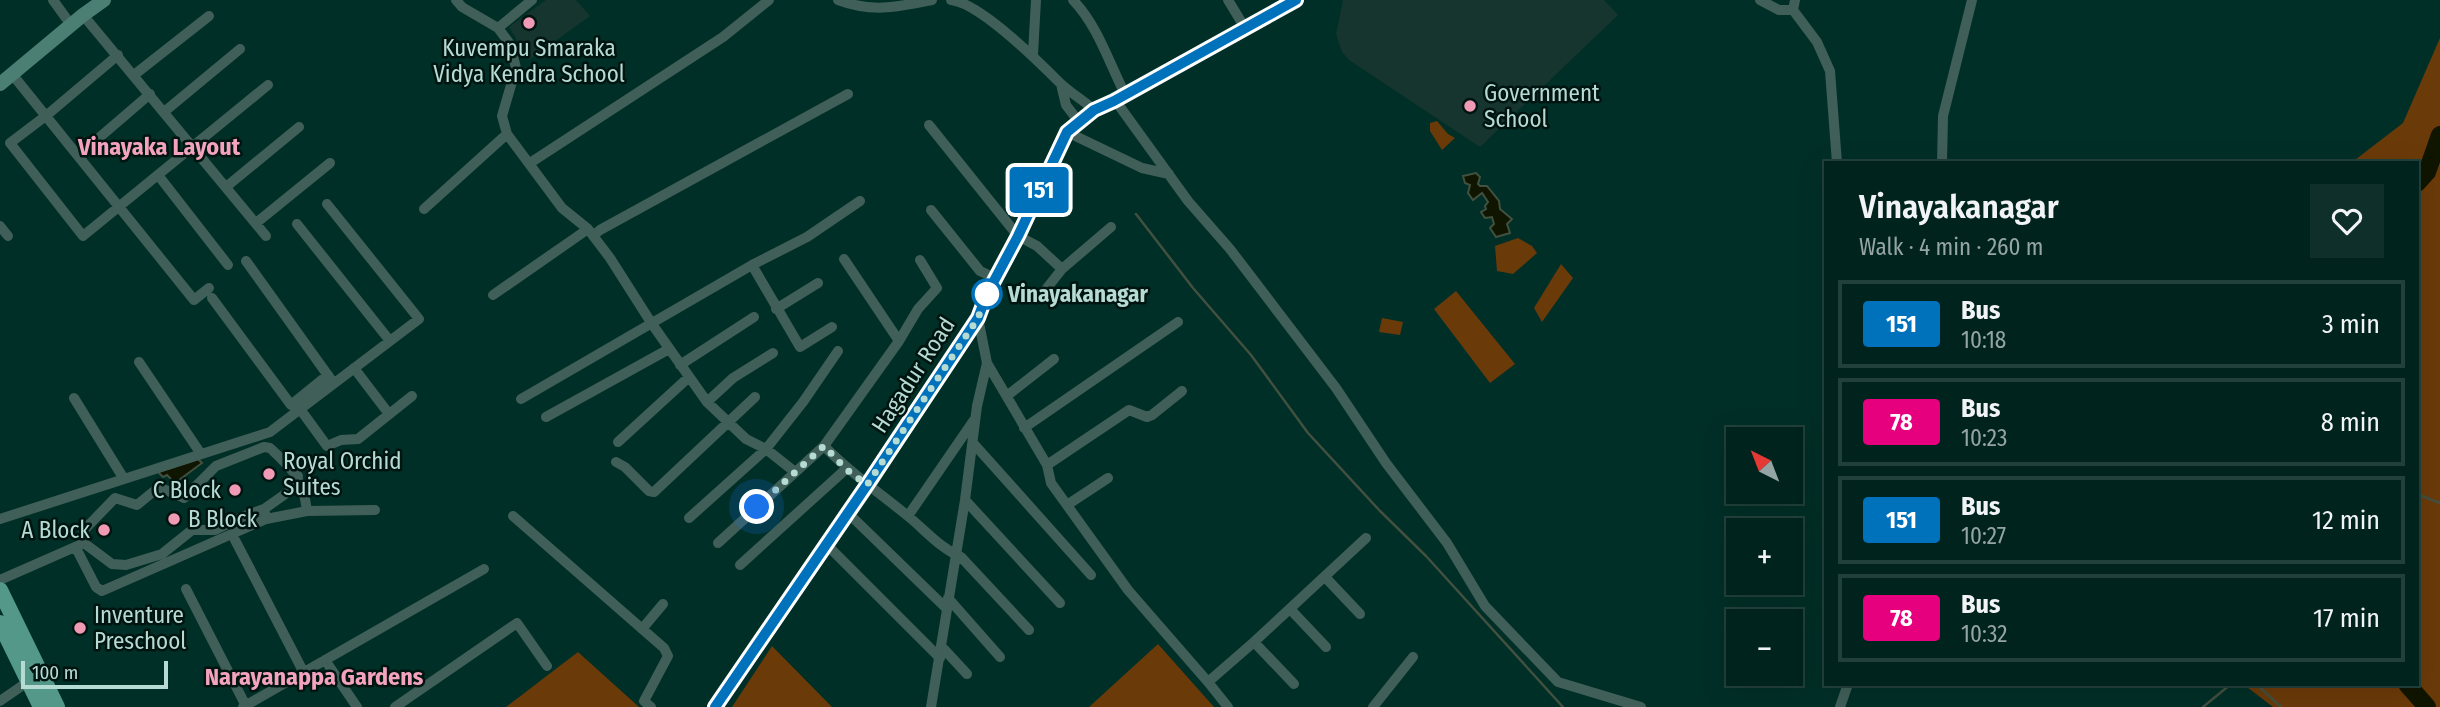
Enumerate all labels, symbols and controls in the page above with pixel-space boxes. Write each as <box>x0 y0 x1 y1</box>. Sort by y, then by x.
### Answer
marker: Kuvempu Smaraka Vidya Kendra School <box>521 15 537 31</box>
place label: Kuvempu Smaraka Vidya Kendra School <box>433 34 625 88</box>
place label: Government School <box>1484 79 1600 133</box>
marker: Government School <box>1462 98 1478 114</box>
district label: Vinayaka Layout <box>77 133 241 161</box>
line badge: 151 <box>999 167 1079 213</box>
text: 151 <box>1024 176 1054 204</box>
button: heart <box>2310 184 2384 258</box>
text: Vinayakanagar <box>1859 187 2059 227</box>
text: Walk · 4 min · 260 m <box>1859 233 2044 261</box>
marker: Vinayakanagar <box>972 279 1002 309</box>
place label: Vinayakanagar <box>1007 280 1148 308</box>
text: Bus <box>1961 295 2000 326</box>
text: 3 min <box>2322 309 2380 340</box>
text: 151 <box>1886 310 1917 338</box>
street label: Hagadur Road <box>865 312 961 438</box>
text: 10:18 <box>1961 326 2006 354</box>
text: Bus <box>1961 393 2000 424</box>
text: 8 min <box>2321 407 2380 438</box>
text: 78 <box>1890 408 1913 436</box>
text: 10:23 <box>1961 424 2007 452</box>
north arrow <box>1726 427 1802 504</box>
map controls <box>1726 427 1803 686</box>
place label: Royal Orchid Suites <box>283 447 402 501</box>
marker: Royal Orchid Suites <box>261 466 277 482</box>
place label: C Block <box>153 476 221 504</box>
marker: C Block <box>227 482 243 498</box>
your location <box>739 489 774 524</box>
text: Bus <box>1961 491 2000 522</box>
place label: B Block <box>188 505 257 533</box>
text: 12 min <box>2312 505 2380 536</box>
text: 151 <box>1886 506 1917 534</box>
marker: B Block <box>166 511 182 527</box>
place label: A Block <box>21 516 90 544</box>
button: + <box>1726 518 1803 595</box>
marker: A Block <box>96 522 112 538</box>
text: 10:27 <box>1961 522 2006 550</box>
text: Bus <box>1961 589 2000 620</box>
place label: Inventure Preschool <box>94 601 186 655</box>
text: 17 min <box>2313 603 2380 634</box>
text: 78 <box>1890 604 1913 632</box>
button: − <box>1726 609 1803 686</box>
marker: Inventure Preschool <box>72 620 88 636</box>
text: 10:32 <box>1961 620 2007 648</box>
scale bar <box>21 658 168 690</box>
text: 100 m <box>32 661 78 684</box>
district label: Narayanappa Gardens <box>205 663 424 691</box>

